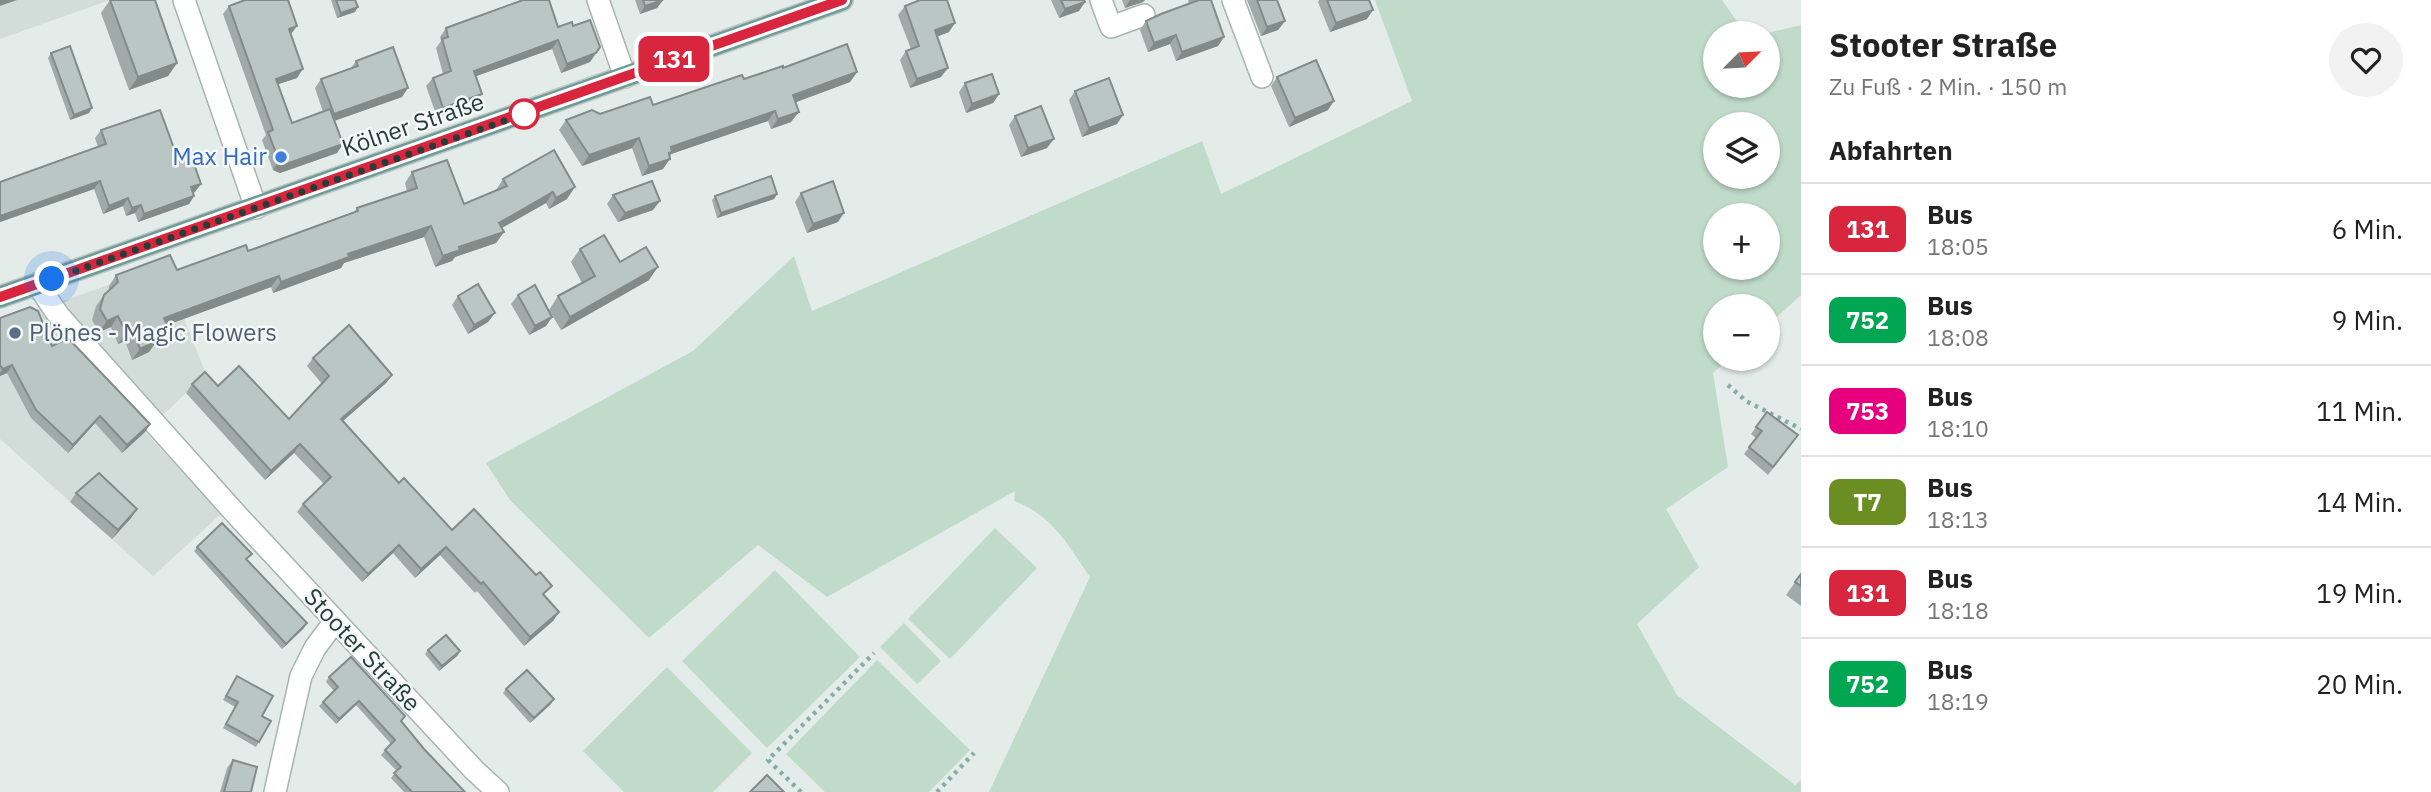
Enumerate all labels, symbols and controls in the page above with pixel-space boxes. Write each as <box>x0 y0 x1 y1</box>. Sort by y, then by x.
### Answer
north arrow <box>1703 21 1780 98</box>
map controls <box>1703 21 1780 371</box>
text: Stooter Straße <box>1829 23 2057 66</box>
button: heart <box>2329 23 2403 97</box>
line badge: 131 <box>634 36 714 82</box>
text: 131 <box>652 43 696 75</box>
text: Zu Fuß · 2 Min. · 150 m <box>1829 71 2067 101</box>
street label: Kölner Straße <box>337 85 488 163</box>
unlabelled marker <box>509 99 539 129</box>
button: layers <box>1703 112 1780 189</box>
text: Abfahrten <box>1829 133 1953 167</box>
place label: Max Hair <box>172 140 267 172</box>
marker: Max Hair <box>273 149 289 165</box>
text: Bus <box>1927 197 1973 231</box>
button: + <box>1703 203 1780 280</box>
text: 6 Min. <box>2332 212 2403 246</box>
text: 131 <box>1846 213 1889 245</box>
text: 18:05 <box>1927 231 1989 261</box>
your location <box>34 261 69 296</box>
text: Bus <box>1927 288 1973 322</box>
button: − <box>1703 294 1780 371</box>
text: 9 Min. <box>2332 303 2403 337</box>
text: 752 <box>1846 304 1889 336</box>
place label: Plönes - Magic Flowers <box>29 316 277 348</box>
text: 18:08 <box>1927 322 1989 352</box>
marker: Plönes - Magic Flowers <box>7 325 23 341</box>
text: Bus <box>1927 379 1973 413</box>
text: 11 Min. <box>2316 394 2403 428</box>
text: 753 <box>1846 395 1889 427</box>
text: 18:10 <box>1927 413 1989 443</box>
text: Bus <box>1927 470 1973 504</box>
text: 14 Min. <box>2316 485 2403 519</box>
text: T7 <box>1853 486 1882 518</box>
text: 18:13 <box>1927 504 1989 534</box>
text: Bus <box>1927 561 1973 595</box>
text: 19 Min. <box>2316 576 2403 610</box>
text: 131 <box>1846 577 1889 609</box>
street label: Stooter Straße <box>297 581 428 718</box>
text: 18:18 <box>1927 595 1989 625</box>
text: Bus <box>1927 652 1973 686</box>
text: 20 Min. <box>2316 667 2403 701</box>
text: 752 <box>1846 668 1889 700</box>
text: 18:19 <box>1927 686 1989 716</box>

